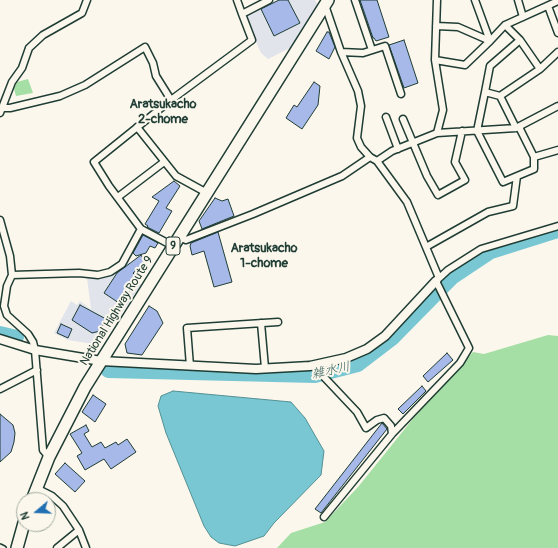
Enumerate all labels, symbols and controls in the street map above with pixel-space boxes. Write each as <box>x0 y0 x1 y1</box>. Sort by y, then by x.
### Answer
district label: Aratsukacho 2-chome <box>129 97 197 128</box>
road number: 9 <box>166 237 180 255</box>
district label: Aratsukacho 1-chome <box>230 241 298 272</box>
street label: National Highway Route 9 <box>77 254 157 368</box>
water label: 雑水川 <box>310 359 352 383</box>
north arrow <box>16 492 56 532</box>
text: N <box>18 510 32 521</box>

